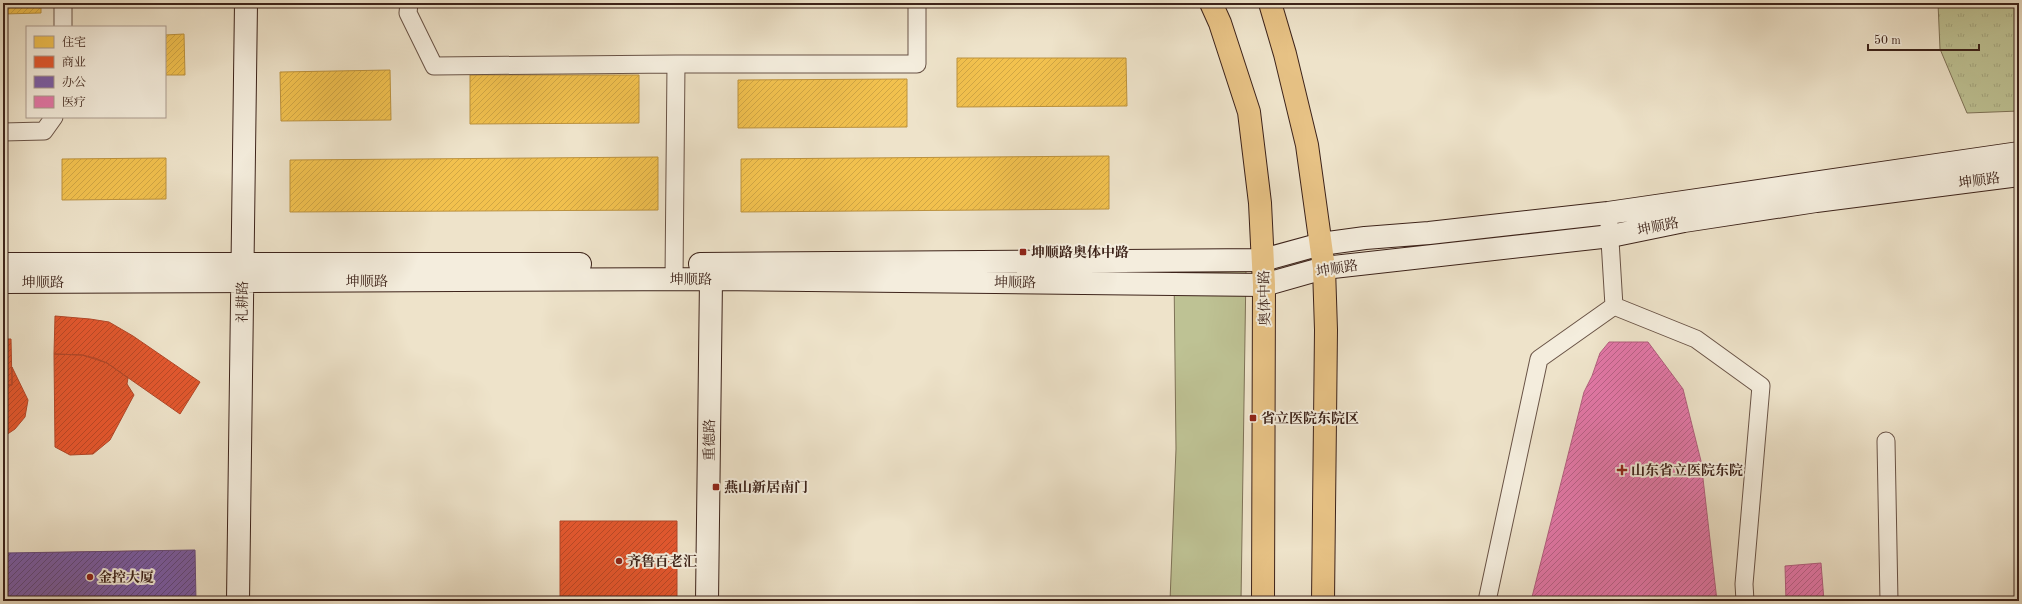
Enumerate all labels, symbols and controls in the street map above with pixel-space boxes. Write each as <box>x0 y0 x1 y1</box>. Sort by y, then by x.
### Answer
legend <box>26 26 166 118</box>
scale bar <box>1868 26 1979 52</box>
text: 50 m <box>1874 34 1901 47</box>
text: 住宅 <box>62 35 86 49</box>
text: 商业 <box>62 55 86 69</box>
text: 办公 <box>62 75 86 89</box>
text: 医疗 <box>62 95 86 109</box>
street label: 坤顺路 <box>1957 170 2001 191</box>
street label: 坤顺路 <box>1636 215 1680 238</box>
place label: 坤顺路奥体中路 <box>1031 245 1129 260</box>
marker: 坤顺路奥体中路 <box>1018 247 1028 257</box>
street label: 坤顺路 <box>1315 258 1359 279</box>
street label: 奥体中路 <box>1257 270 1272 326</box>
street label: 坤顺路 <box>670 272 712 287</box>
street label: 坤顺路 <box>346 274 388 289</box>
street label: 坤顺路 <box>22 275 64 290</box>
street label: 坤顺路 <box>994 275 1036 290</box>
street label: 礼耕路 <box>235 281 250 323</box>
place label: 省立医院东院区 <box>1261 411 1359 426</box>
marker: 省立医院东院区 <box>1248 413 1258 423</box>
street label: 重德路 <box>702 419 717 461</box>
place label: 山东省立医院东院 <box>1631 463 1743 478</box>
marker: 山东省立医院东院 <box>1616 464 1628 476</box>
place label: 燕山新居南门 <box>724 480 808 495</box>
marker: 燕山新居南门 <box>711 482 721 492</box>
place label: 齐鲁百老汇 <box>627 553 697 569</box>
marker: 齐鲁百老汇 <box>614 556 624 566</box>
place label: 金控大厦 <box>98 570 154 585</box>
marker: 金控大厦 <box>85 572 95 582</box>

